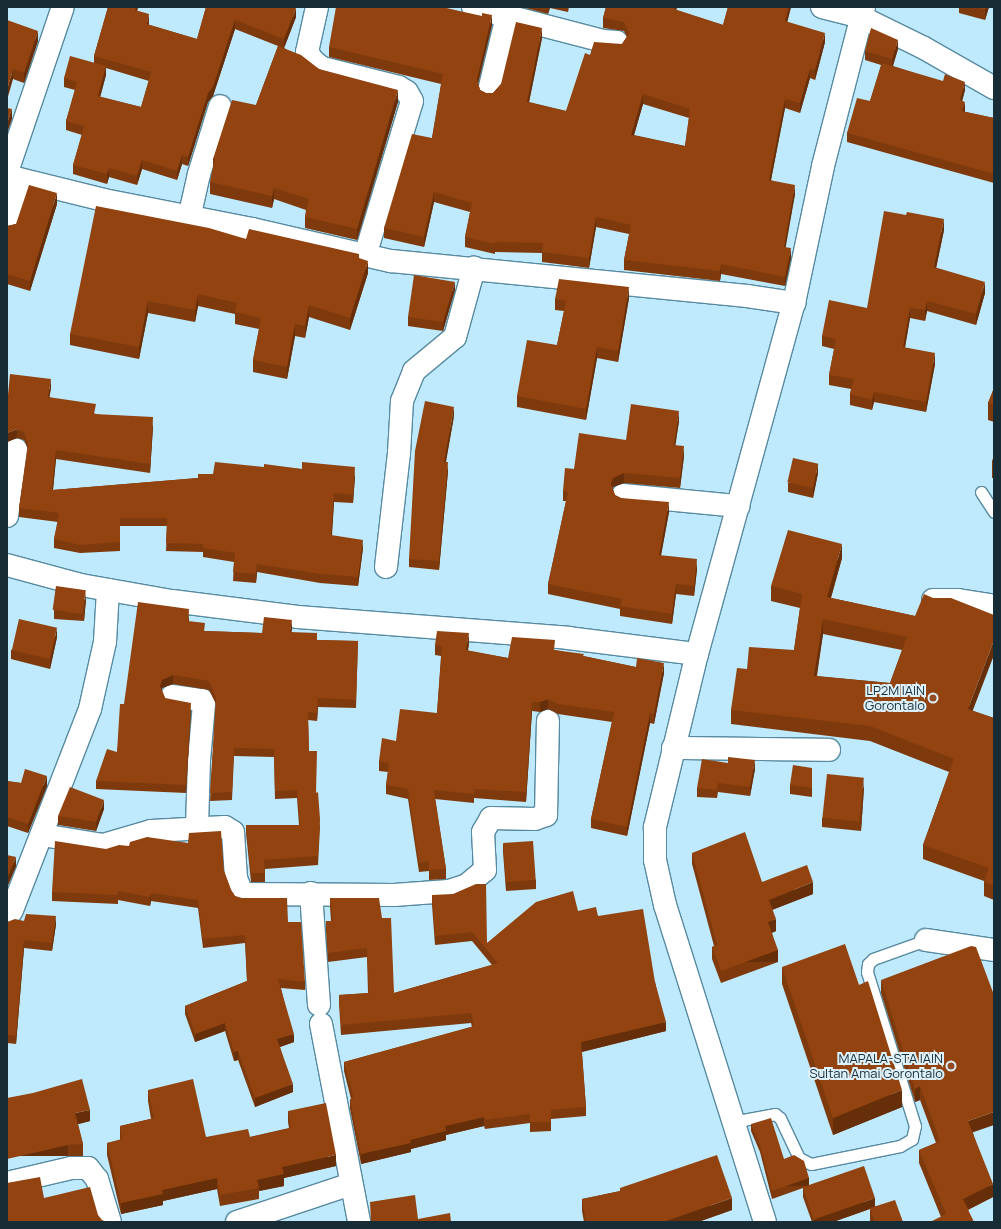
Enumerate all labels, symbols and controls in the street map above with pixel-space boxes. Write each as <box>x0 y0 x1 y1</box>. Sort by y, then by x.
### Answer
place label: LP2M IAIN Gorontalo <box>865 683 925 714</box>
marker: LP2M IAIN Gorontalo <box>928 693 938 703</box>
place label: MAPALA-STA IAIN Sultan Amai Gorontalo <box>809 1051 943 1082</box>
marker: MAPALA-STA IAIN Sultan Amai Gorontalo <box>946 1061 956 1071</box>

